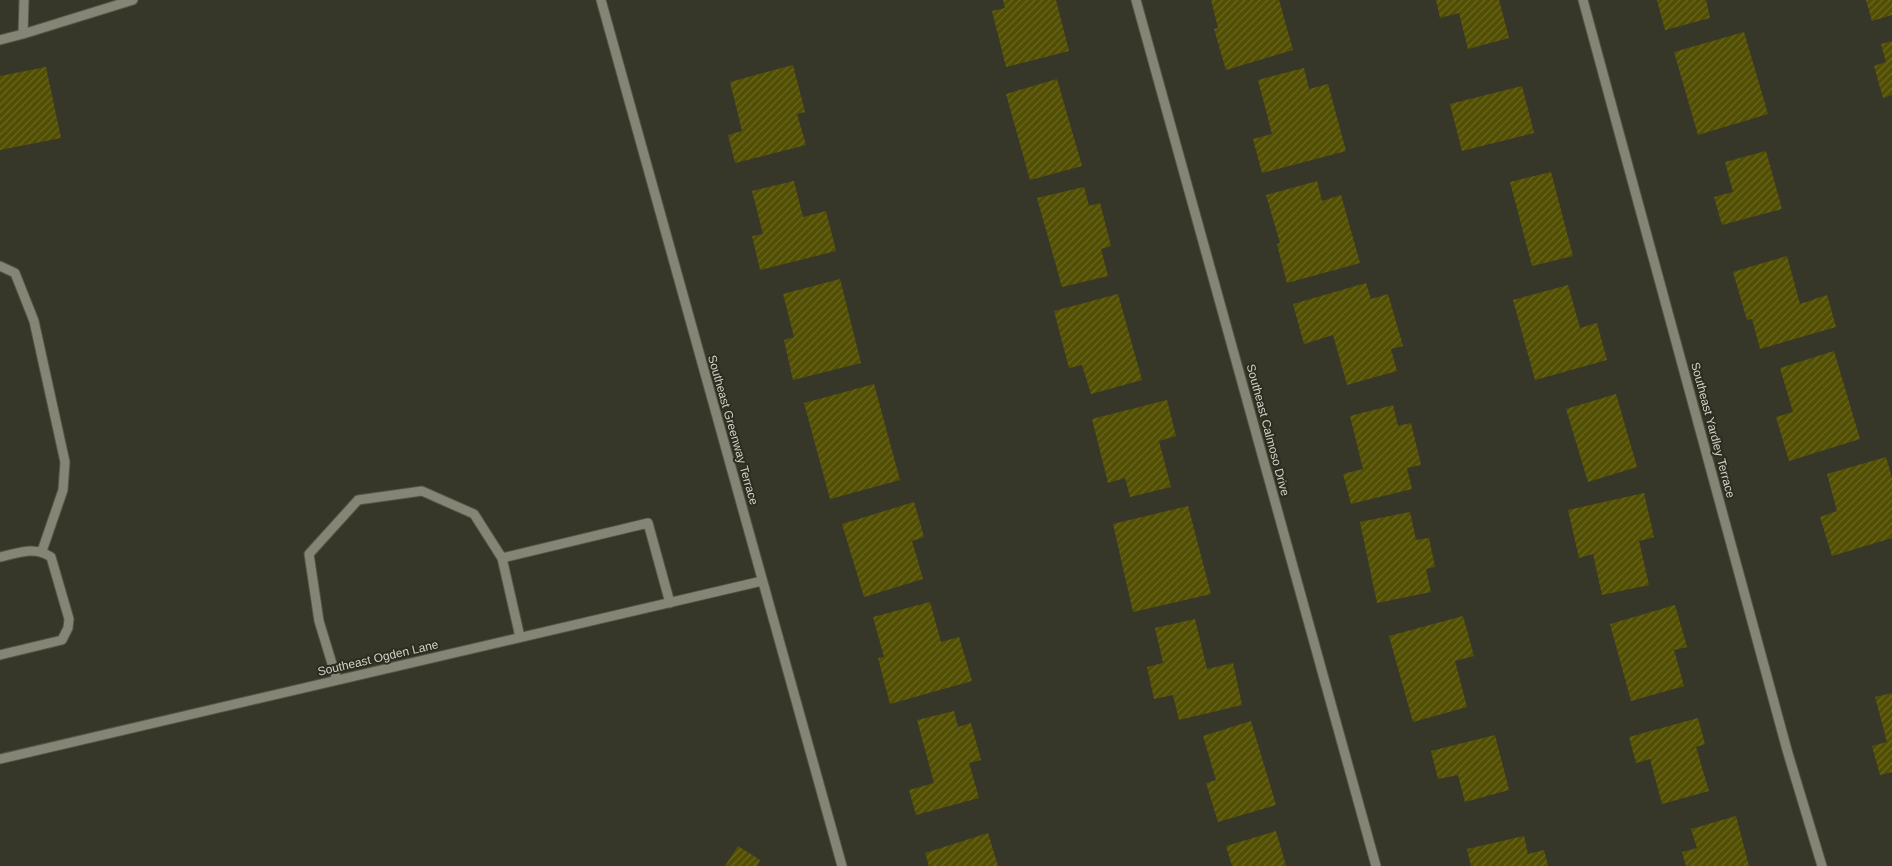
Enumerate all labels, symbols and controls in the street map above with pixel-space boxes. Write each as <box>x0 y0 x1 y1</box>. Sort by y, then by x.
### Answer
street label: Southeast Greenway Terrace <box>705 353 761 507</box>
street label: Southeast Yardley Terrace <box>1688 361 1738 500</box>
street label: Southeast Calmoso Drive <box>1244 362 1292 498</box>
street label: Southeast Ogden Lane <box>316 637 440 679</box>

